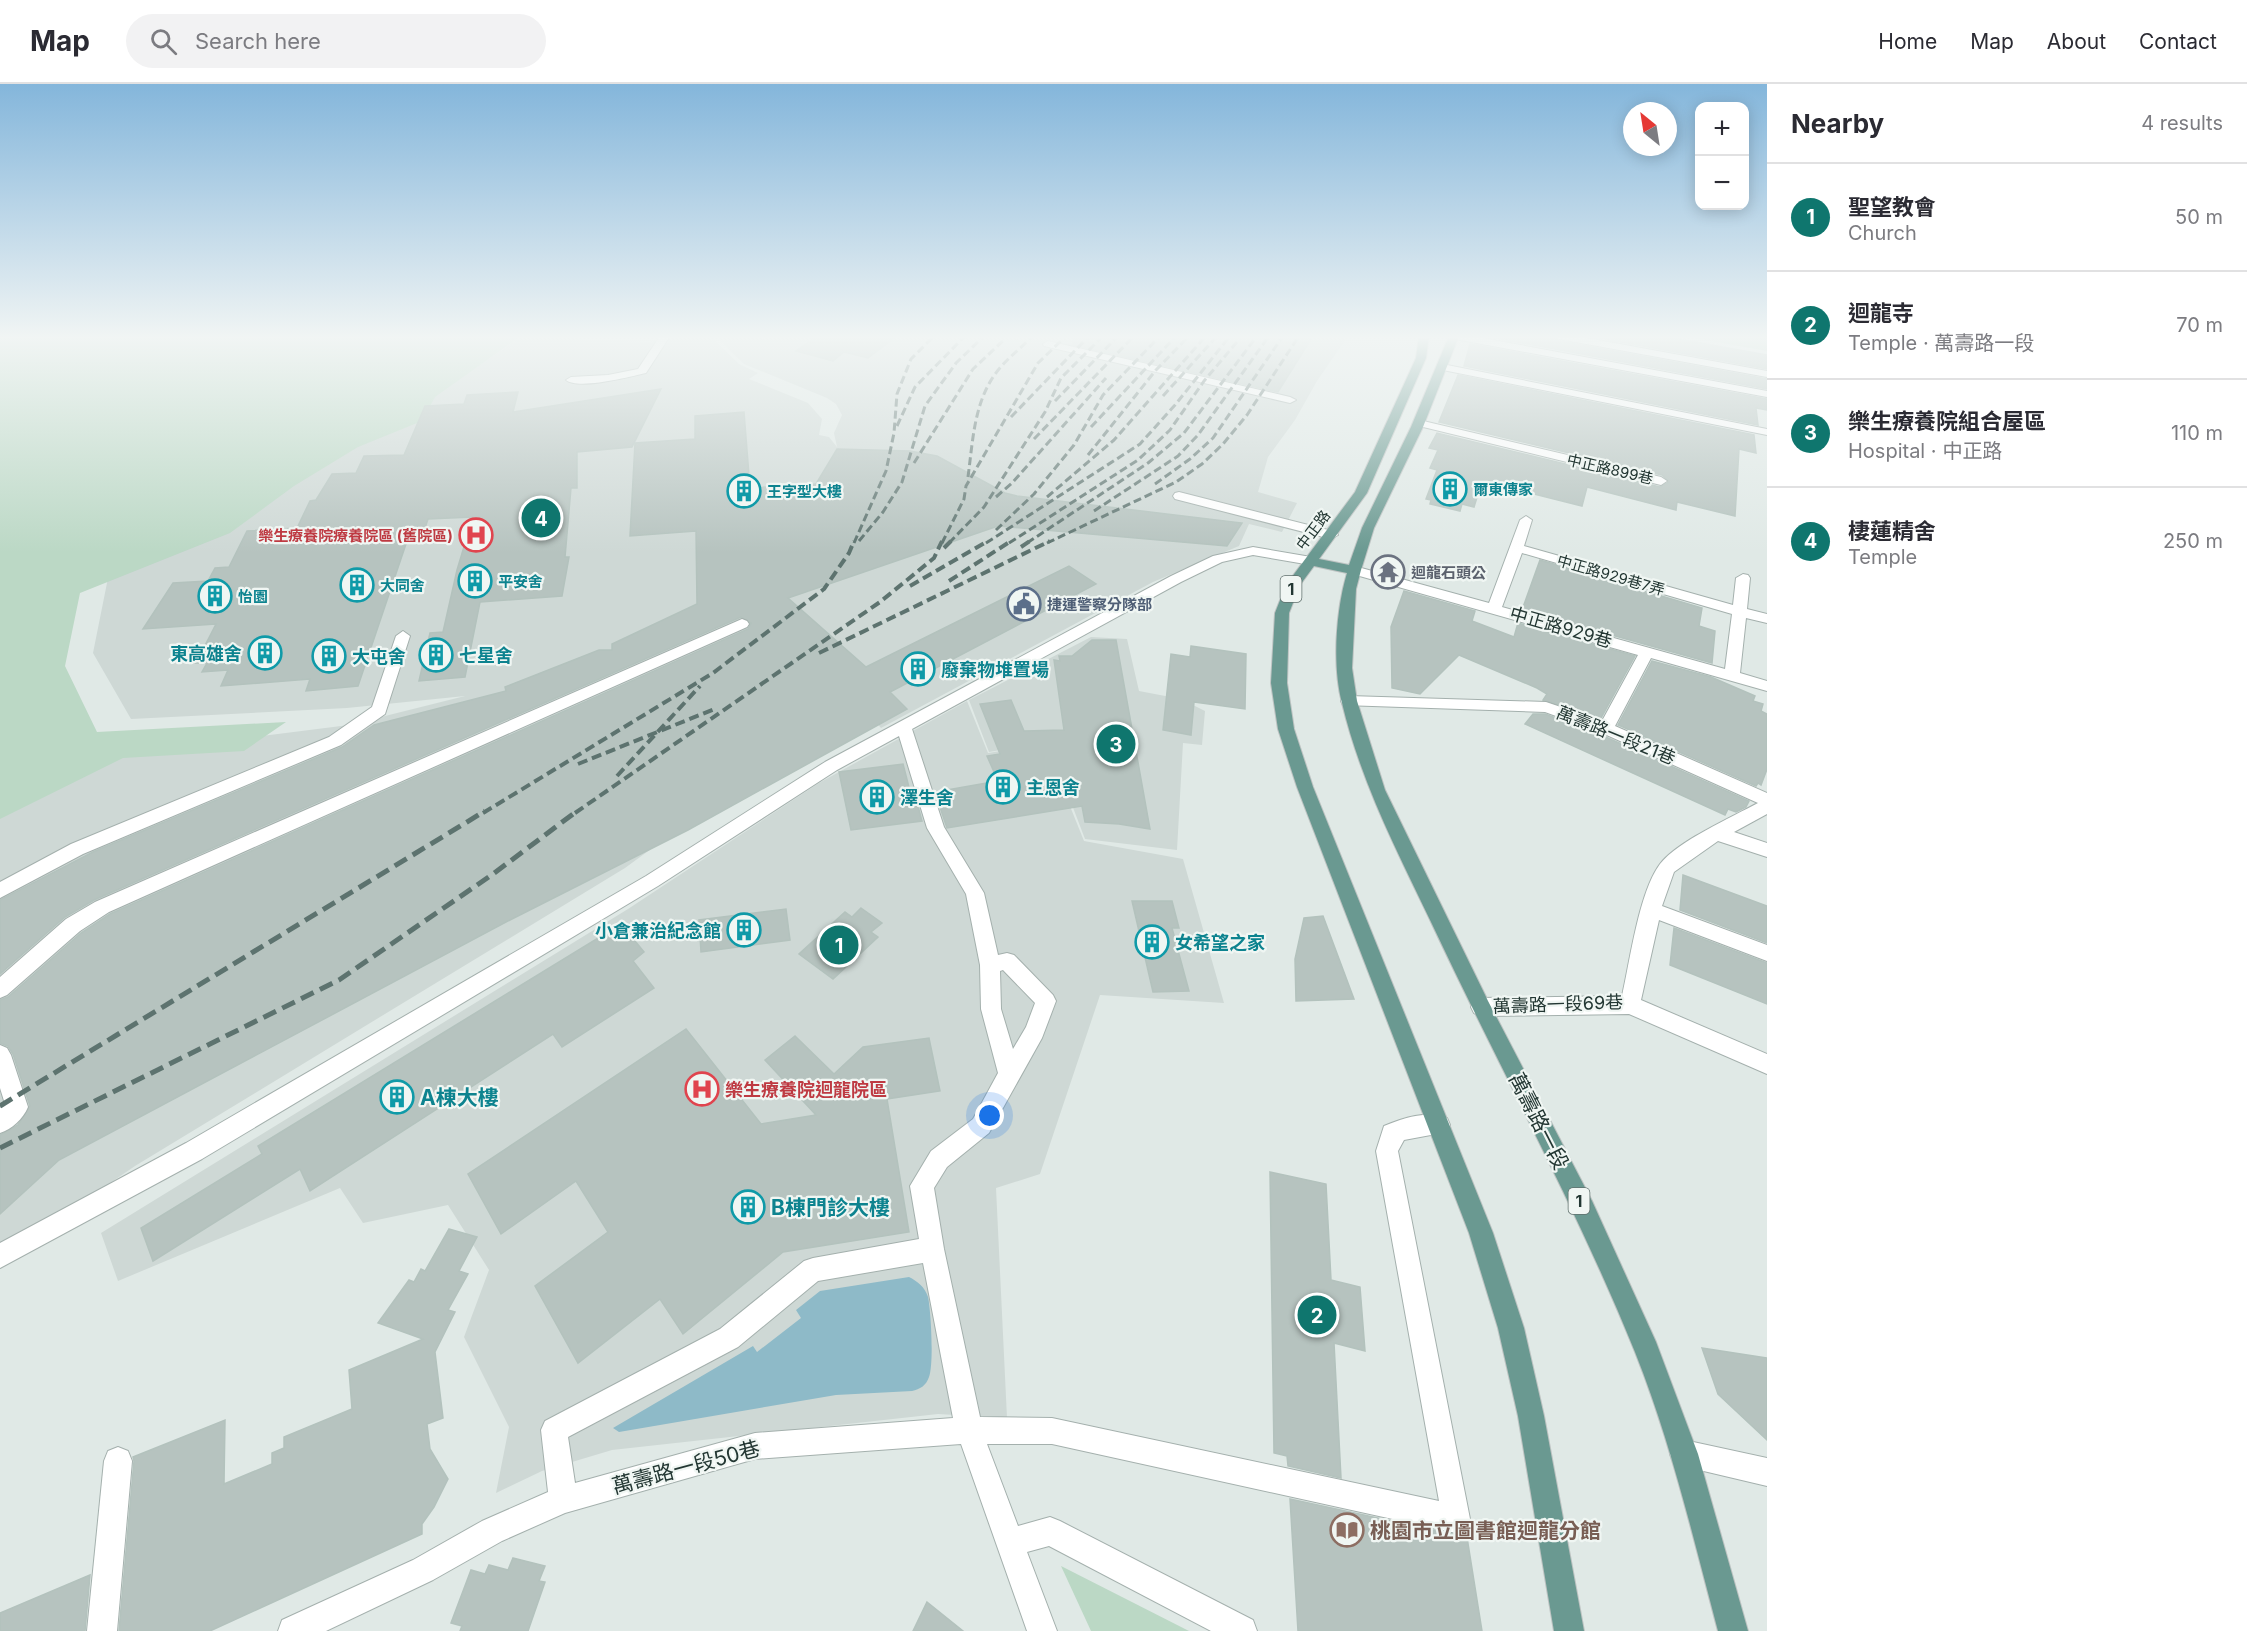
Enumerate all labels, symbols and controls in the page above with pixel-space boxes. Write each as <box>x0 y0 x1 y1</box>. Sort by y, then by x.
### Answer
search box <box>126 14 546 68</box>
text: Map <box>30 24 90 58</box>
icon: search <box>147 25 180 58</box>
text: Search here <box>195 28 321 54</box>
text: Home <box>1878 29 1937 54</box>
text: Map <box>1970 29 2014 54</box>
text: About <box>2047 29 2106 54</box>
text: Contact <box>2139 29 2217 54</box>
north arrow <box>1623 102 1677 156</box>
map controls <box>1695 102 1749 210</box>
button: + <box>1695 102 1749 156</box>
text: Nearby <box>1791 108 1884 139</box>
text: 4 results <box>2141 111 2223 135</box>
button: − <box>1695 156 1749 210</box>
text: 聖望教會 <box>1848 194 1936 220</box>
text: 1 <box>1806 205 1815 229</box>
text: 50 m <box>2175 205 2223 229</box>
text: Church <box>1848 221 1917 245</box>
text: 迴龍寺 <box>1848 300 1914 326</box>
text: 2 <box>1804 313 1817 337</box>
text: 70 m <box>2176 313 2223 337</box>
text: Temple · 萬壽路一段 <box>1848 331 2034 355</box>
text: 樂生療養院組合屋區 <box>1848 408 2046 434</box>
text: 3 <box>1804 421 1817 445</box>
text: 110 m <box>2171 421 2223 445</box>
text: Hospital · 中正路 <box>1848 439 2002 463</box>
street label: 中正路899巷 <box>1565 450 1655 488</box>
building icon: 爾東傳家 <box>1432 471 1468 507</box>
building icon: 王字型大樓 <box>726 473 762 509</box>
place label: 爾東傳家 <box>1473 480 1533 499</box>
place label: 王字型大樓 <box>767 482 842 501</box>
pin: 4 <box>522 496 560 540</box>
street label: 中正路 <box>1292 506 1334 554</box>
hospital icon: 樂生療養院療養院區 (舊院區) <box>458 517 494 553</box>
text: 棲蓮精舍 <box>1848 518 1936 544</box>
place label: 樂生療養院療養院區 (舊院區) <box>258 526 453 545</box>
text: 4 <box>1804 529 1817 553</box>
text: 250 m <box>2163 529 2223 553</box>
text: Temple <box>1848 545 1917 569</box>
street label: 中正路929巷7弄 <box>1555 551 1667 599</box>
temple icon: 迴龍石頭公 <box>1370 554 1406 590</box>
building icon: 平安舍 <box>457 563 493 599</box>
place label: 迴龍石頭公 <box>1411 563 1486 582</box>
building icon: 大同舍 <box>339 567 375 603</box>
place label: 平安舍 <box>498 572 543 591</box>
place label: 大同舍 <box>380 576 425 595</box>
road number: 1 <box>1280 576 1302 602</box>
building icon: 怡園 <box>197 578 233 614</box>
public building icon: 捷運警察分隊部 <box>1006 586 1042 622</box>
place label: 怡園 <box>238 587 268 606</box>
place label: 捷運警察分隊部 <box>1047 595 1152 614</box>
street label: 中正路929巷 <box>1507 602 1615 652</box>
building icon: 東高雄舍 <box>247 635 283 671</box>
building icon: 七星舍 <box>418 637 454 673</box>
building icon: 大屯舍 <box>311 638 347 674</box>
place label: 東高雄舍 <box>170 643 242 664</box>
place label: 七星舍 <box>459 645 513 666</box>
place label: 大屯舍 <box>352 646 406 667</box>
building icon: 廢棄物堆置場 <box>900 651 936 687</box>
place label: 廢棄物堆置場 <box>941 659 1049 680</box>
street label: 萬壽路一段21巷 <box>1554 702 1678 768</box>
pin: 3 <box>1096 722 1136 766</box>
building icon: 主恩舍 <box>985 769 1021 805</box>
place label: 主恩舍 <box>1026 777 1080 798</box>
building icon: 澤生舍 <box>859 779 895 815</box>
place label: 澤生舍 <box>900 787 954 808</box>
building icon: 小倉兼治紀念館 <box>726 912 762 948</box>
place label: 小倉兼治紀念館 <box>595 920 721 941</box>
pin: 1 <box>820 922 858 968</box>
building icon: 女希望之家 <box>1134 924 1170 960</box>
place label: 女希望之家 <box>1175 932 1265 953</box>
street label: 萬壽路一段69巷 <box>1493 991 1623 1017</box>
street label: 萬壽路一段 <box>1504 1069 1574 1173</box>
hospital icon: 樂生療養院迴龍院區 <box>684 1071 720 1107</box>
building icon: A棟大樓 <box>379 1079 415 1115</box>
place label: 樂生療養院迴龍院區 <box>725 1079 887 1100</box>
place label: A棟大樓 <box>420 1085 499 1110</box>
your location <box>975 1101 1004 1130</box>
road number: 1 <box>1568 1188 1590 1214</box>
building icon: B棟門診大樓 <box>730 1189 766 1225</box>
place label: B棟門診大樓 <box>771 1195 890 1220</box>
pin: 2 <box>1298 1292 1336 1338</box>
street label: 萬壽路一段50巷 <box>609 1435 763 1499</box>
library icon: 桃園市立圖書館迴龍分館 <box>1329 1512 1365 1548</box>
place label: 桃園市立圖書館迴龍分館 <box>1370 1518 1601 1543</box>

